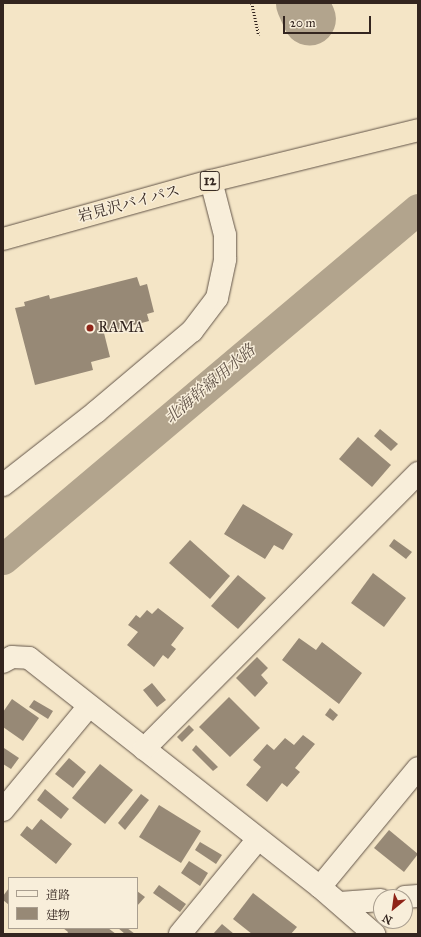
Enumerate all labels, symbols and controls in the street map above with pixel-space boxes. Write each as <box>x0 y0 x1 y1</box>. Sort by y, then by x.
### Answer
scale bar <box>285 8 373 34</box>
text: 20 m <box>290 16 316 30</box>
road number: 12 <box>199 169 221 193</box>
street label: 岩見沢バイパス <box>76 182 182 226</box>
place label: RAMA <box>98 319 144 337</box>
marker: RAMA <box>85 323 95 333</box>
water label: 北海幹線用水路 <box>161 341 259 427</box>
legend <box>8 877 138 929</box>
text: 道路 <box>46 888 70 902</box>
north arrow <box>373 889 413 929</box>
text: 建物 <box>46 908 70 922</box>
text: N <box>380 911 395 927</box>

